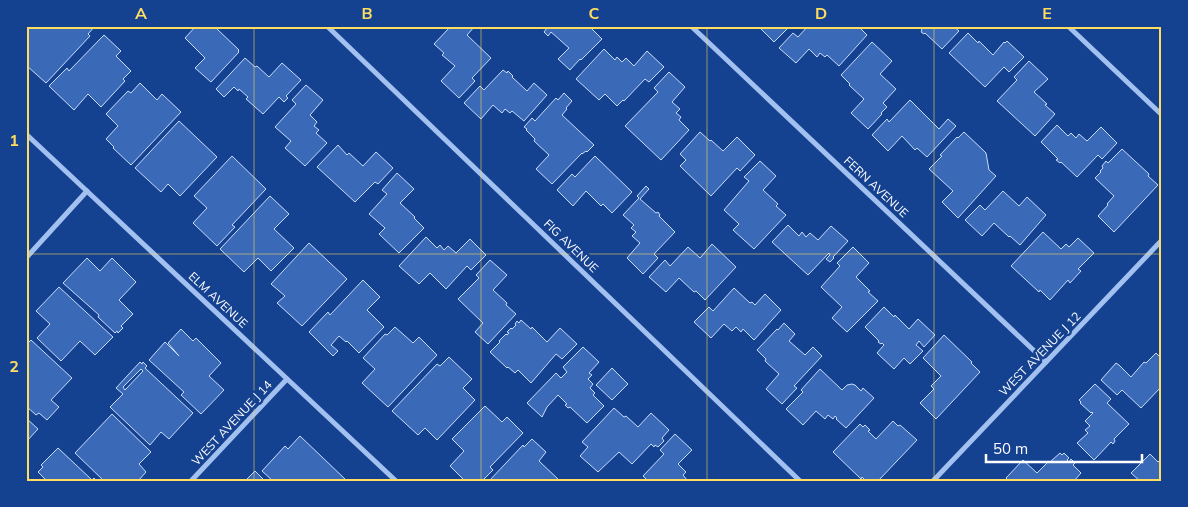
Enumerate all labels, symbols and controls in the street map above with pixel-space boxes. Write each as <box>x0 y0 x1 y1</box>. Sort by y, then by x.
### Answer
text: A <box>135 3 147 23</box>
text: B <box>361 3 373 23</box>
text: C <box>589 3 600 23</box>
text: D <box>815 3 827 23</box>
text: E <box>1042 3 1052 23</box>
text: 1 <box>9 130 19 150</box>
street label: FERN AVENUE <box>841 153 912 220</box>
street label: FIG AVENUE <box>541 216 602 275</box>
street label: ELM AVENUE <box>186 268 251 331</box>
street label: WEST AVENUE J 12 <box>996 309 1084 399</box>
text: 2 <box>9 356 19 376</box>
street label: WEST AVENUE J 14 <box>188 377 275 468</box>
scale bar <box>986 432 1142 464</box>
text: 50 m <box>993 439 1028 458</box>

